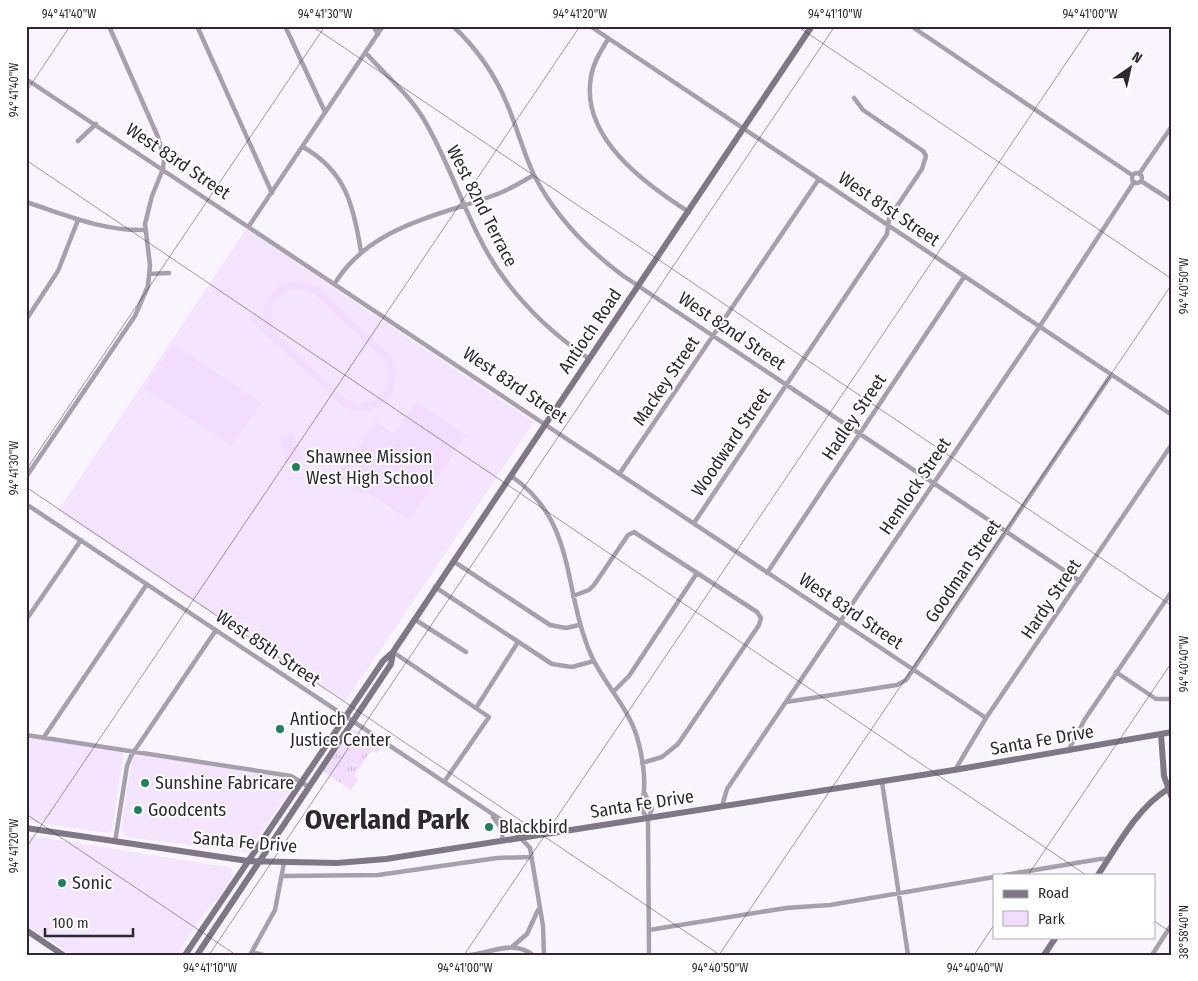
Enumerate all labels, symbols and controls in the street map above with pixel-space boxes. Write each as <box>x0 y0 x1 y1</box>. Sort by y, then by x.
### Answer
text: 94°41'40"W <box>42 7 96 21</box>
text: 94°41'30"W <box>298 7 352 21</box>
text: 94°41'20"W <box>553 7 607 21</box>
text: 94°41'10"W <box>808 7 862 21</box>
text: 94°41'00"W <box>1062 7 1118 21</box>
north arrow <box>1106 42 1156 92</box>
text: N <box>1129 48 1145 67</box>
text: 94°41'40"W <box>7 63 21 117</box>
street label: West 83rd Street <box>122 118 234 204</box>
street label: West 82nd Terrace <box>442 142 522 271</box>
street label: West 81st Street <box>834 167 944 251</box>
text: 94°40'50"W <box>1177 258 1191 314</box>
street label: Antioch Road <box>554 284 626 378</box>
street label: West 82nd Street <box>674 287 790 375</box>
street label: Mackey Street <box>628 332 704 430</box>
street label: West 83rd Street <box>459 342 571 428</box>
street label: Hadley Street <box>817 370 891 464</box>
street label: Woodward Street <box>687 383 775 500</box>
street label: Hemlock Street <box>874 433 956 539</box>
text: 94°41'30"W <box>7 441 21 495</box>
place label: Shawnee Mission West High School <box>306 446 434 489</box>
marker: Shawnee Mission West High School <box>290 461 302 473</box>
street label: Goodman Street <box>920 515 1006 627</box>
street label: Hardy Street <box>1016 555 1086 643</box>
street label: West 83rd Street <box>795 568 907 654</box>
street label: West 85th Street <box>212 605 324 691</box>
text: 94°40'40"W <box>1177 636 1191 692</box>
place label: Antioch Justice Center <box>290 708 392 751</box>
street label: Santa Fe Drive <box>989 720 1095 760</box>
marker: Antioch Justice Center <box>274 723 286 735</box>
place label: Sunshine Fabricare <box>155 772 294 794</box>
marker: Sunshine Fabricare <box>139 777 151 789</box>
street label: Santa Fe Drive <box>589 785 695 823</box>
place label: Goodcents <box>148 799 227 821</box>
district label: Overland Park <box>305 803 470 836</box>
marker: Goodcents <box>132 804 144 816</box>
place label: Blackbird <box>499 816 568 838</box>
text: 94°41'20"W <box>7 819 21 873</box>
marker: Blackbird <box>483 821 495 833</box>
street label: Santa Fe Drive <box>192 826 298 858</box>
place label: Sonic <box>72 872 112 894</box>
legend <box>993 874 1156 938</box>
marker: Sonic <box>56 877 68 889</box>
text: Road <box>1038 884 1069 902</box>
text: 38°58'40"N <box>1177 905 1191 959</box>
scale bar <box>45 906 132 938</box>
text: Park <box>1038 910 1065 928</box>
text: 100 m <box>52 914 89 932</box>
text: 94°41'10"W <box>183 961 237 975</box>
text: 94°41'00"W <box>437 961 493 975</box>
text: 94°40'50"W <box>692 961 748 975</box>
text: 94°40'40"W <box>947 961 1003 975</box>

